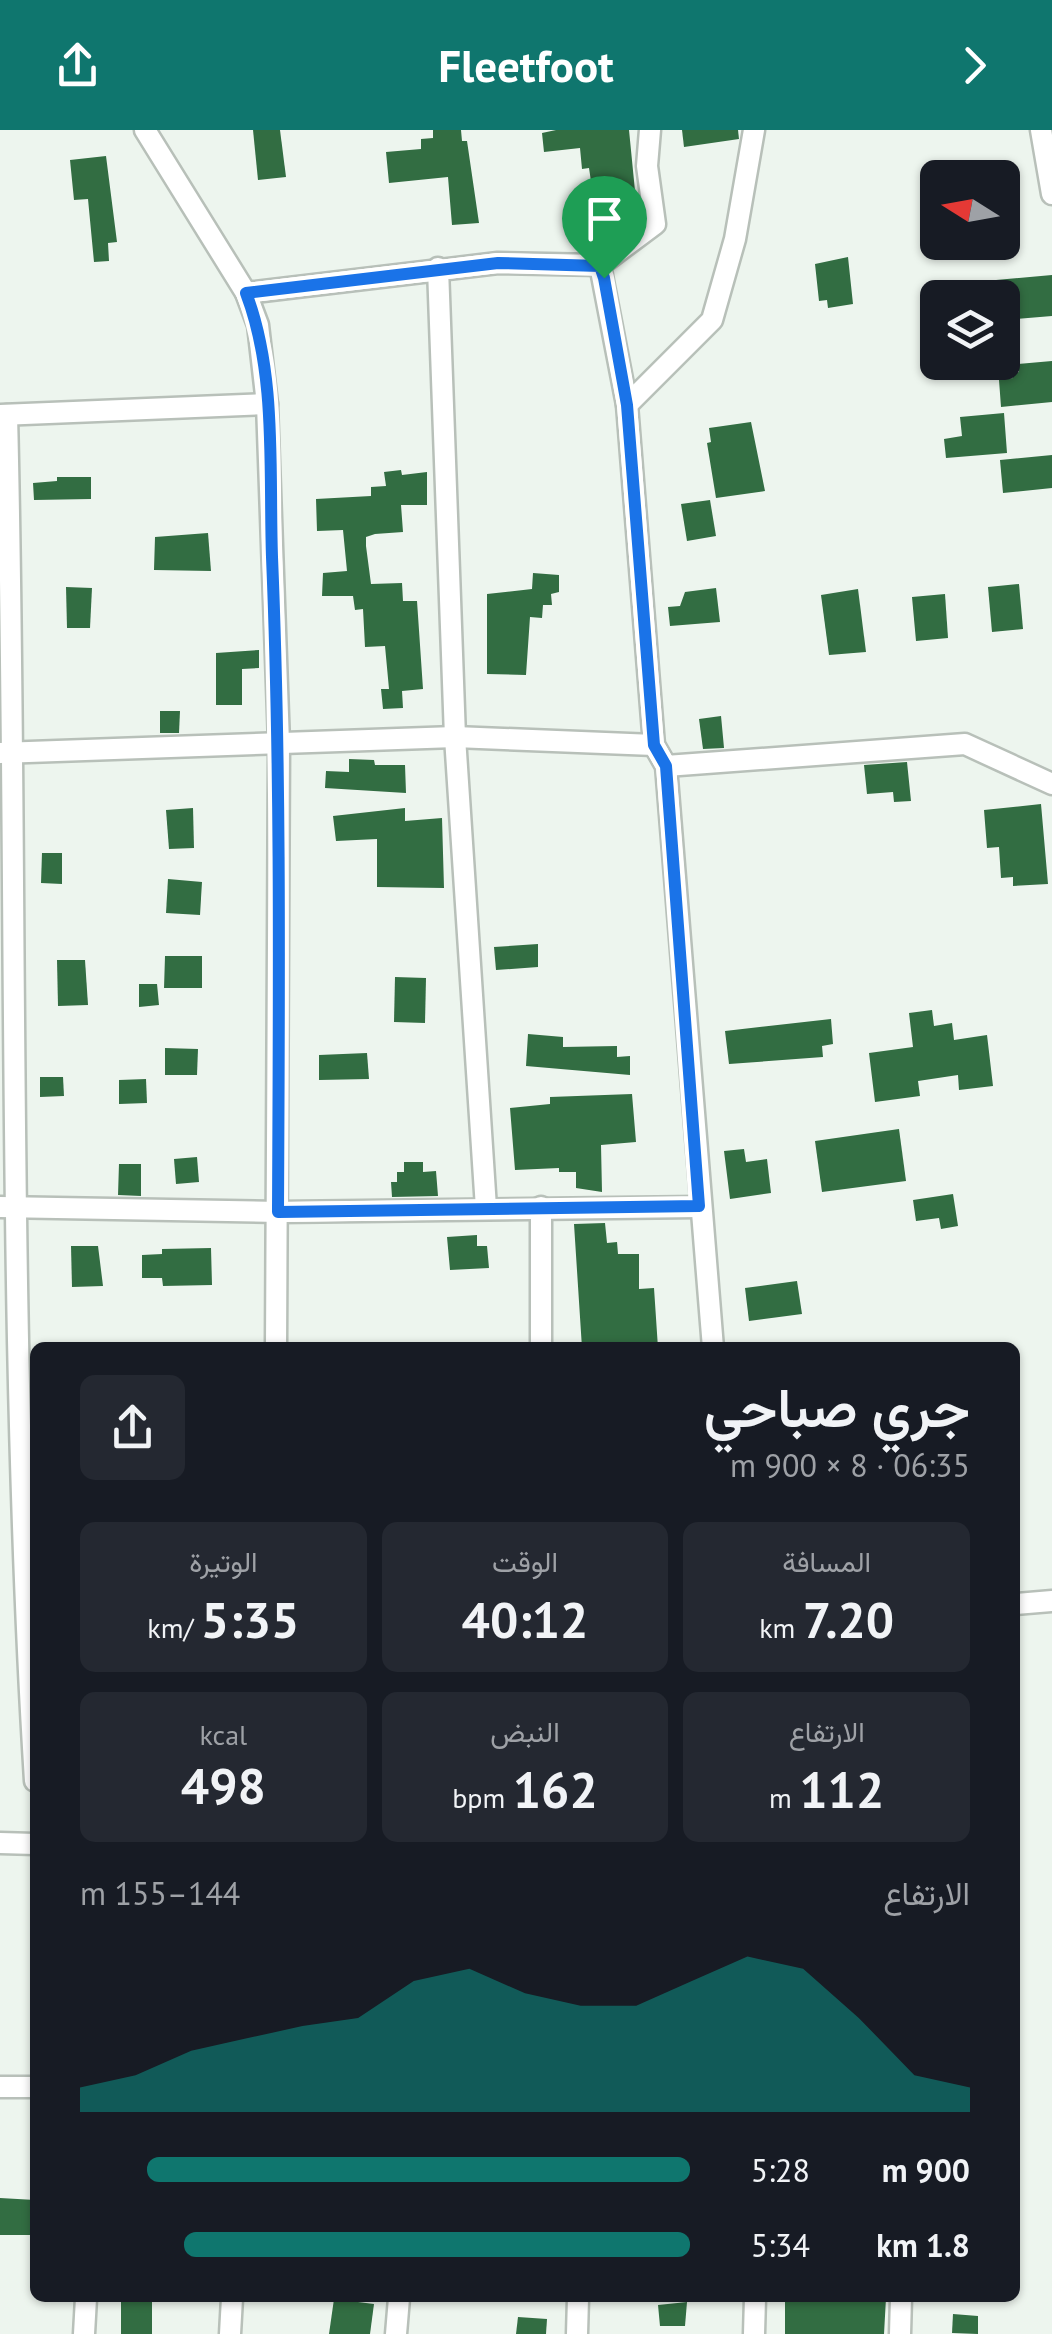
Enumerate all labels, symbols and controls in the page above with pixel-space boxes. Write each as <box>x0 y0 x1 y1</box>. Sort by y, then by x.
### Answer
text: Fleetfoot <box>438 36 614 94</box>
icon: share <box>50 38 105 93</box>
icon: forward <box>947 38 1002 93</box>
north arrow <box>920 160 1020 260</box>
map controls <box>920 160 1020 380</box>
pin <box>562 176 647 279</box>
icon: arrive <box>577 191 632 246</box>
button: layers <box>920 280 1020 380</box>
text: جري صباحي <box>704 1371 970 1442</box>
button: share <box>80 1375 185 1480</box>
text: 06:35 · 8 × 900 m <box>730 1444 970 1486</box>
text: الوتيرة <box>189 1543 258 1580</box>
text: الوقت <box>492 1543 558 1580</box>
text: المسافة <box>782 1543 871 1580</box>
text: 5:35 <box>201 1587 299 1652</box>
text: 40:12 <box>462 1587 588 1652</box>
text: 7.20 <box>803 1587 894 1652</box>
text: /km <box>147 1609 201 1646</box>
text: km <box>759 1609 803 1646</box>
text: النبض <box>490 1713 560 1750</box>
text: الارتفاع <box>789 1713 865 1750</box>
text: kcal <box>199 1716 247 1753</box>
text: 498 <box>181 1753 266 1818</box>
text: 162 <box>513 1757 598 1822</box>
text: 112 <box>799 1757 884 1822</box>
text: bpm <box>452 1779 513 1816</box>
text: m <box>769 1779 799 1816</box>
text: 144–155 m <box>80 1872 240 1914</box>
text: الارتفاع <box>883 1872 970 1914</box>
text: 5:28 <box>751 2149 810 2191</box>
text: 900 m <box>882 2149 970 2191</box>
text: 5:34 <box>751 2224 810 2266</box>
text: 1.8 km <box>876 2224 970 2266</box>

